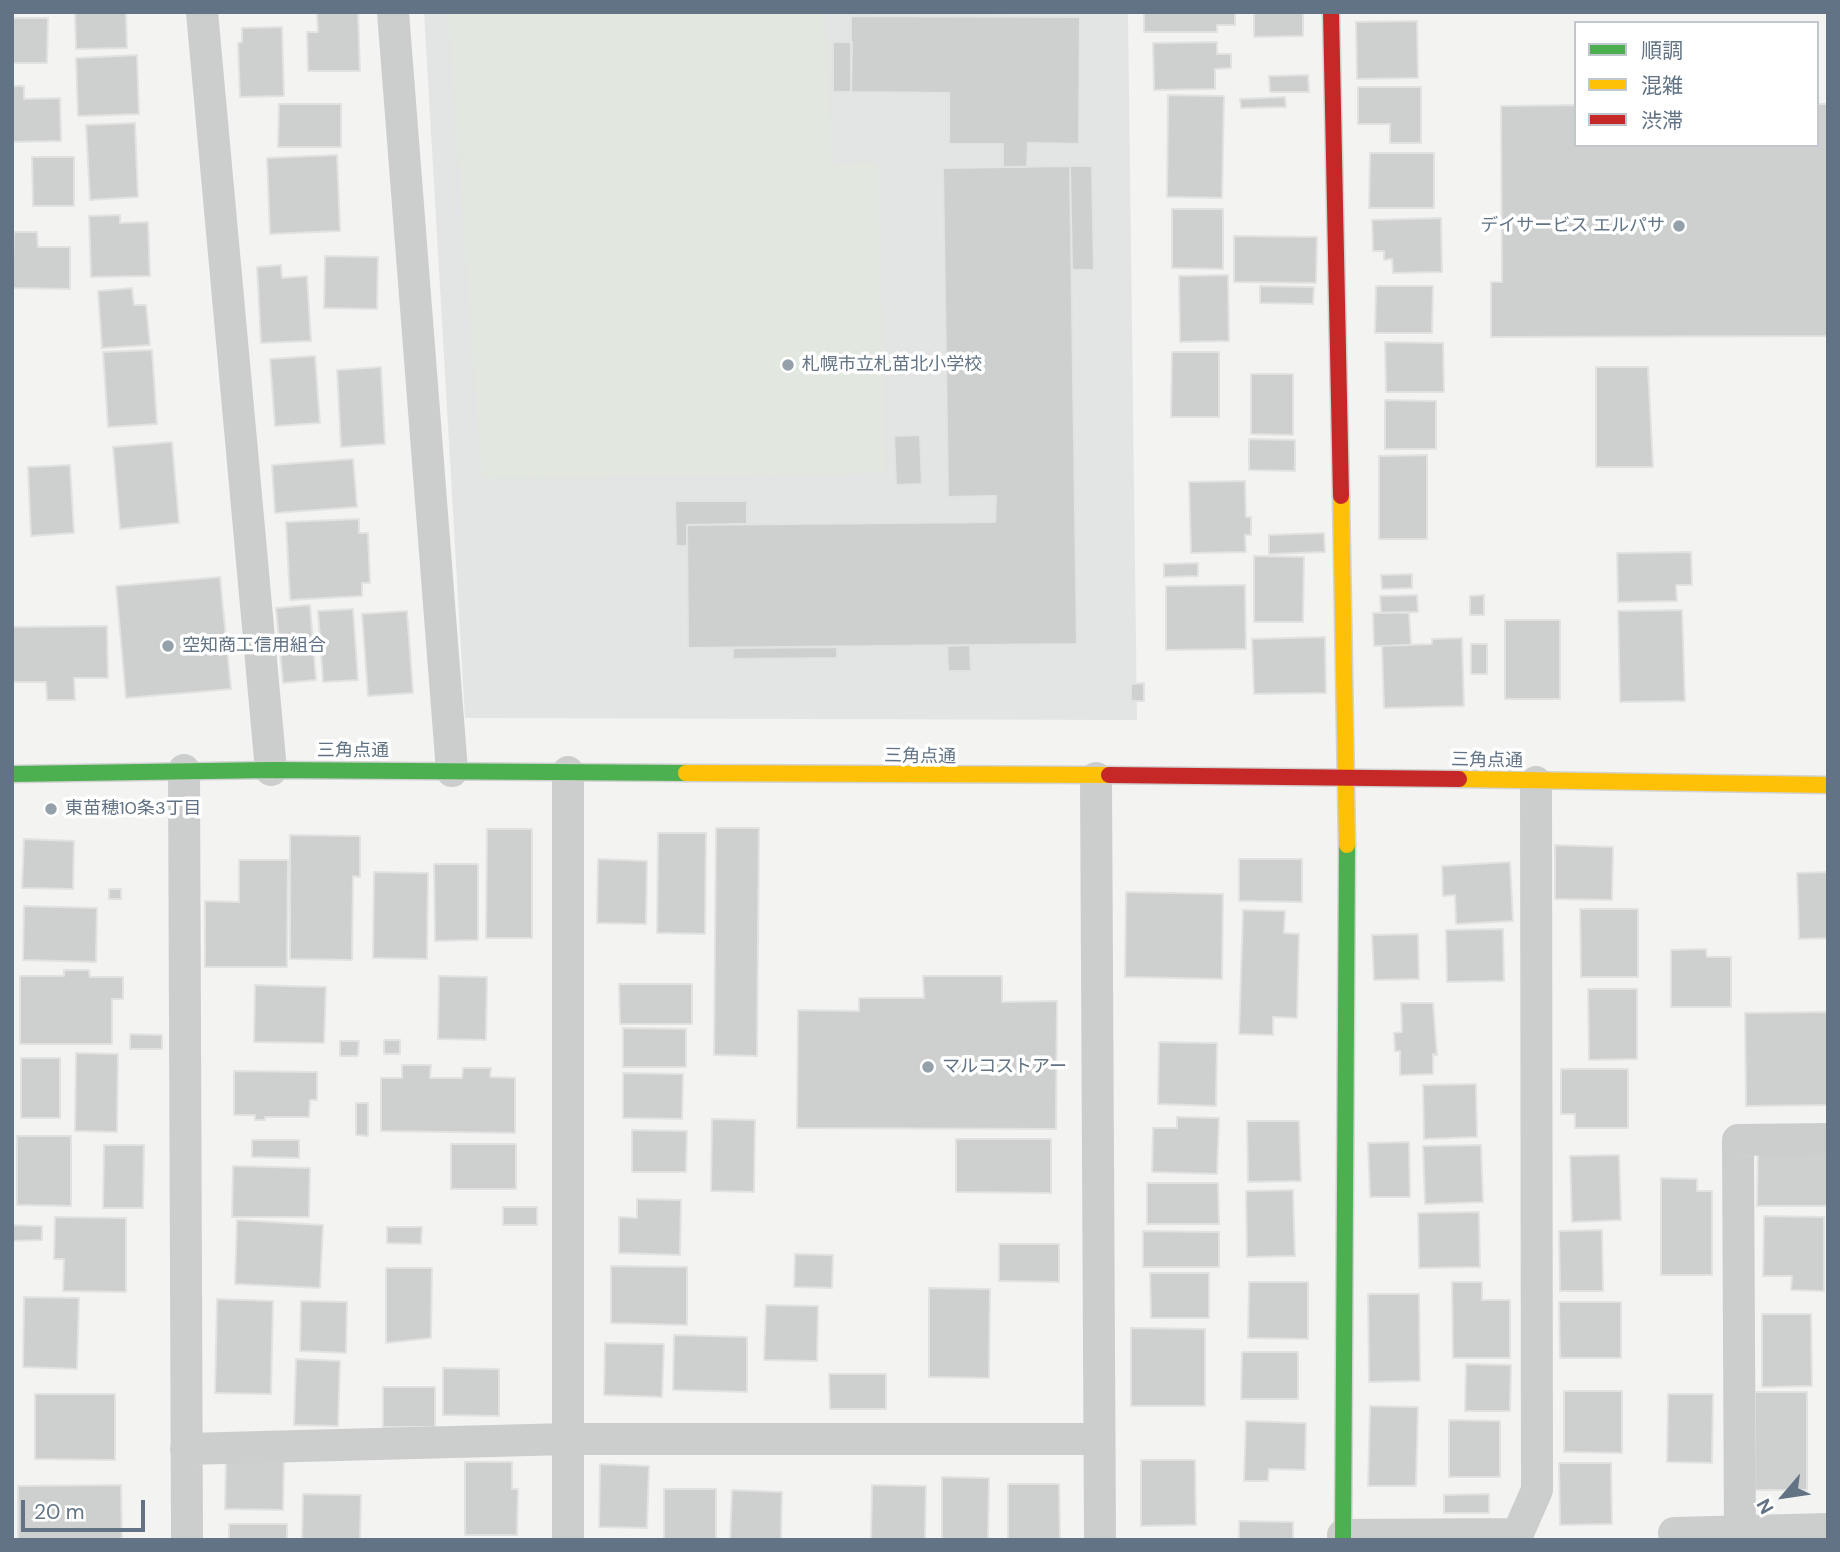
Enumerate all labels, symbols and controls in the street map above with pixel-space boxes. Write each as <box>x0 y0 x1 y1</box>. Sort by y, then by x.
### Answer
legend <box>1574 21 1819 147</box>
text: 順調 <box>1641 37 1683 65</box>
text: 混雑 <box>1641 72 1683 100</box>
text: 渋滞 <box>1641 107 1683 135</box>
place label: デイサービス エルパサ <box>1480 215 1665 237</box>
marker: デイサービス エルパサ <box>1671 218 1687 234</box>
place label: 札幌市立札苗北小学校 <box>802 354 982 376</box>
marker: 札幌市立札苗北小学校 <box>780 357 796 373</box>
place label: 空知商工信用組合 <box>182 635 326 657</box>
marker: 空知商工信用組合 <box>160 638 176 654</box>
street label: 三角点通 <box>317 740 389 762</box>
street label: 三角点通 <box>884 746 956 768</box>
street label: 三角点通 <box>1451 750 1523 772</box>
place label: 東苗穂10条3丁目 <box>65 798 202 820</box>
marker: 東苗穂10条3丁目 <box>43 801 59 817</box>
place label: マルコストアー <box>942 1056 1067 1078</box>
marker: マルコストアー <box>920 1059 936 1075</box>
north arrow <box>1749 1461 1819 1531</box>
scale bar <box>24 1486 149 1530</box>
text: N <box>1751 1494 1779 1519</box>
text: 20 m <box>34 1498 85 1526</box>

